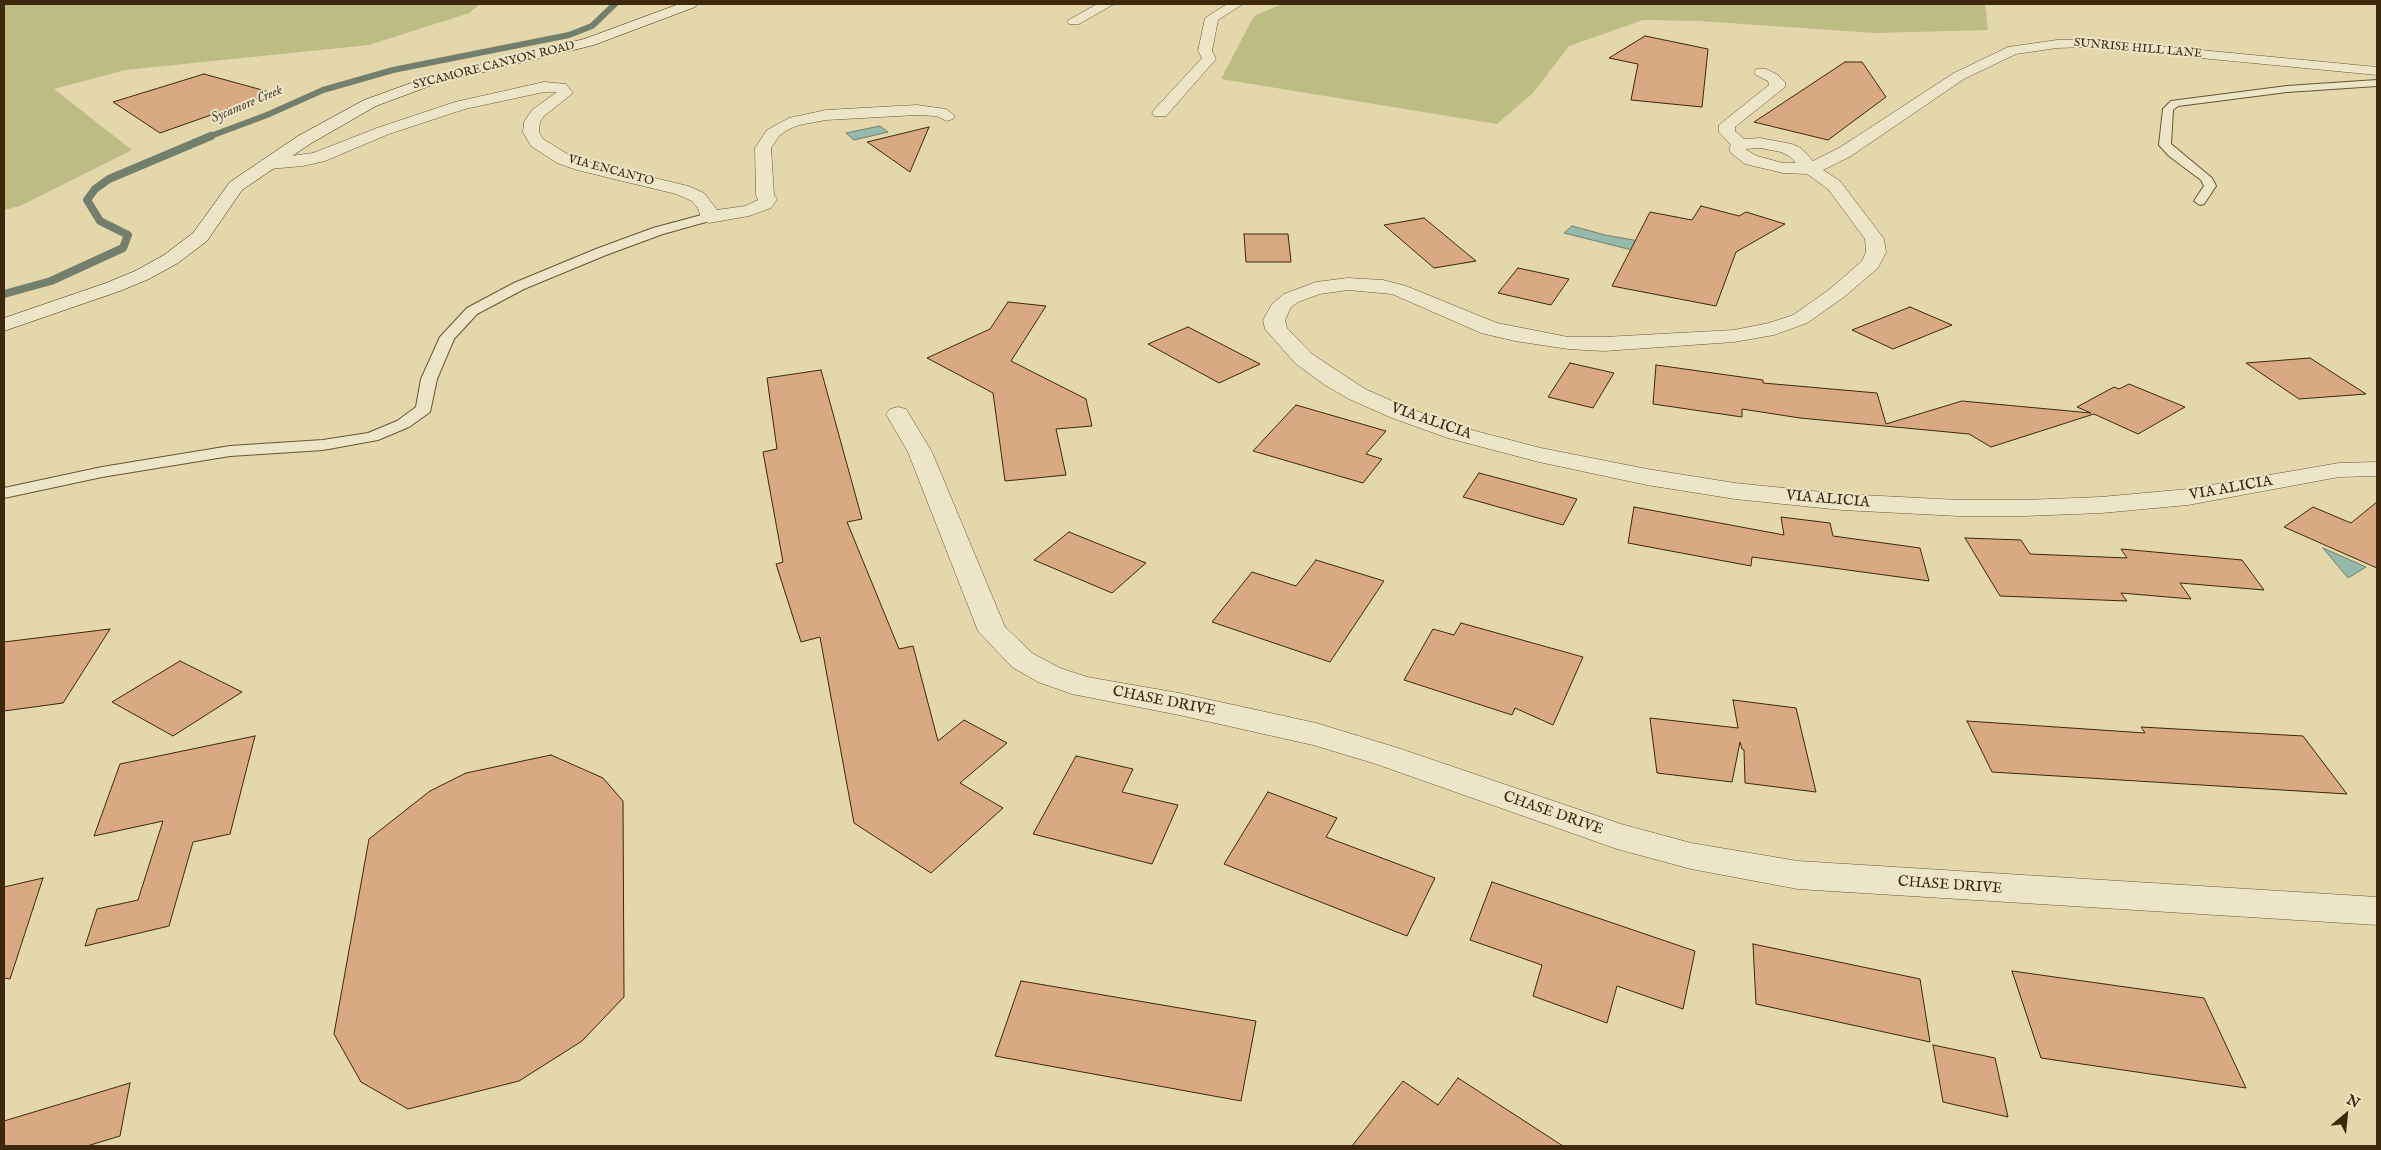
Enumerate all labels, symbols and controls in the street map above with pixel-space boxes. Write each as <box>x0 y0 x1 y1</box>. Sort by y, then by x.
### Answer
street label: SUNRISE HILL LANE <box>2073 36 2203 62</box>
street label: SYCAMORE CANYON ROAD <box>412 39 576 93</box>
water label: Sycamore Creek <box>209 82 285 128</box>
street label: VIA ENCANTO <box>567 153 655 189</box>
street label: VIA ALICIA <box>1388 400 1474 444</box>
street label: VIA ALICIA <box>2188 473 2274 505</box>
street label: VIA ALICIA <box>1785 487 1871 513</box>
street label: CHASE DRIVE <box>1111 683 1217 721</box>
street label: CHASE DRIVE <box>1500 788 1606 840</box>
street label: CHASE DRIVE <box>1897 873 2003 899</box>
north arrow <box>2321 1090 2371 1140</box>
text: N <box>2343 1091 2363 1113</box>

